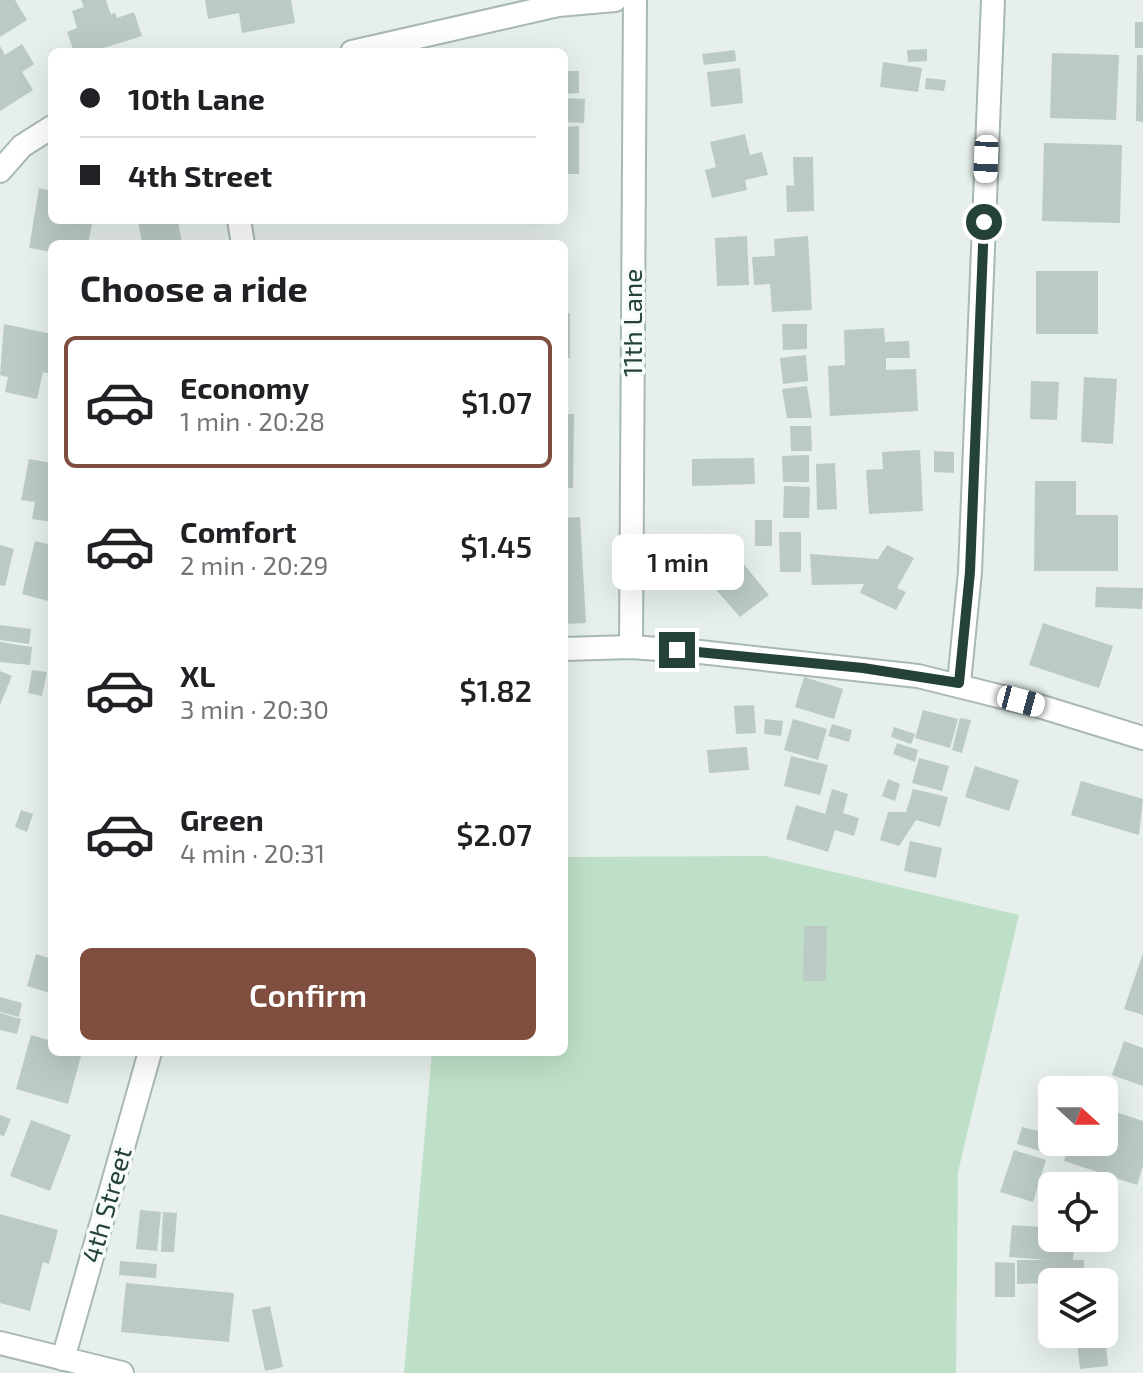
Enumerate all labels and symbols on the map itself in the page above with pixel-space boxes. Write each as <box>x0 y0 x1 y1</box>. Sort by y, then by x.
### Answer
car <box>973 135 999 183</box>
route start <box>966 204 1002 240</box>
street label: 11th Lane <box>616 269 647 377</box>
callout: 1 min <box>611 534 743 590</box>
route end <box>659 632 695 668</box>
car <box>995 683 1047 719</box>
north arrow <box>1038 1076 1118 1156</box>
street label: 4th Street <box>74 1143 137 1266</box>

